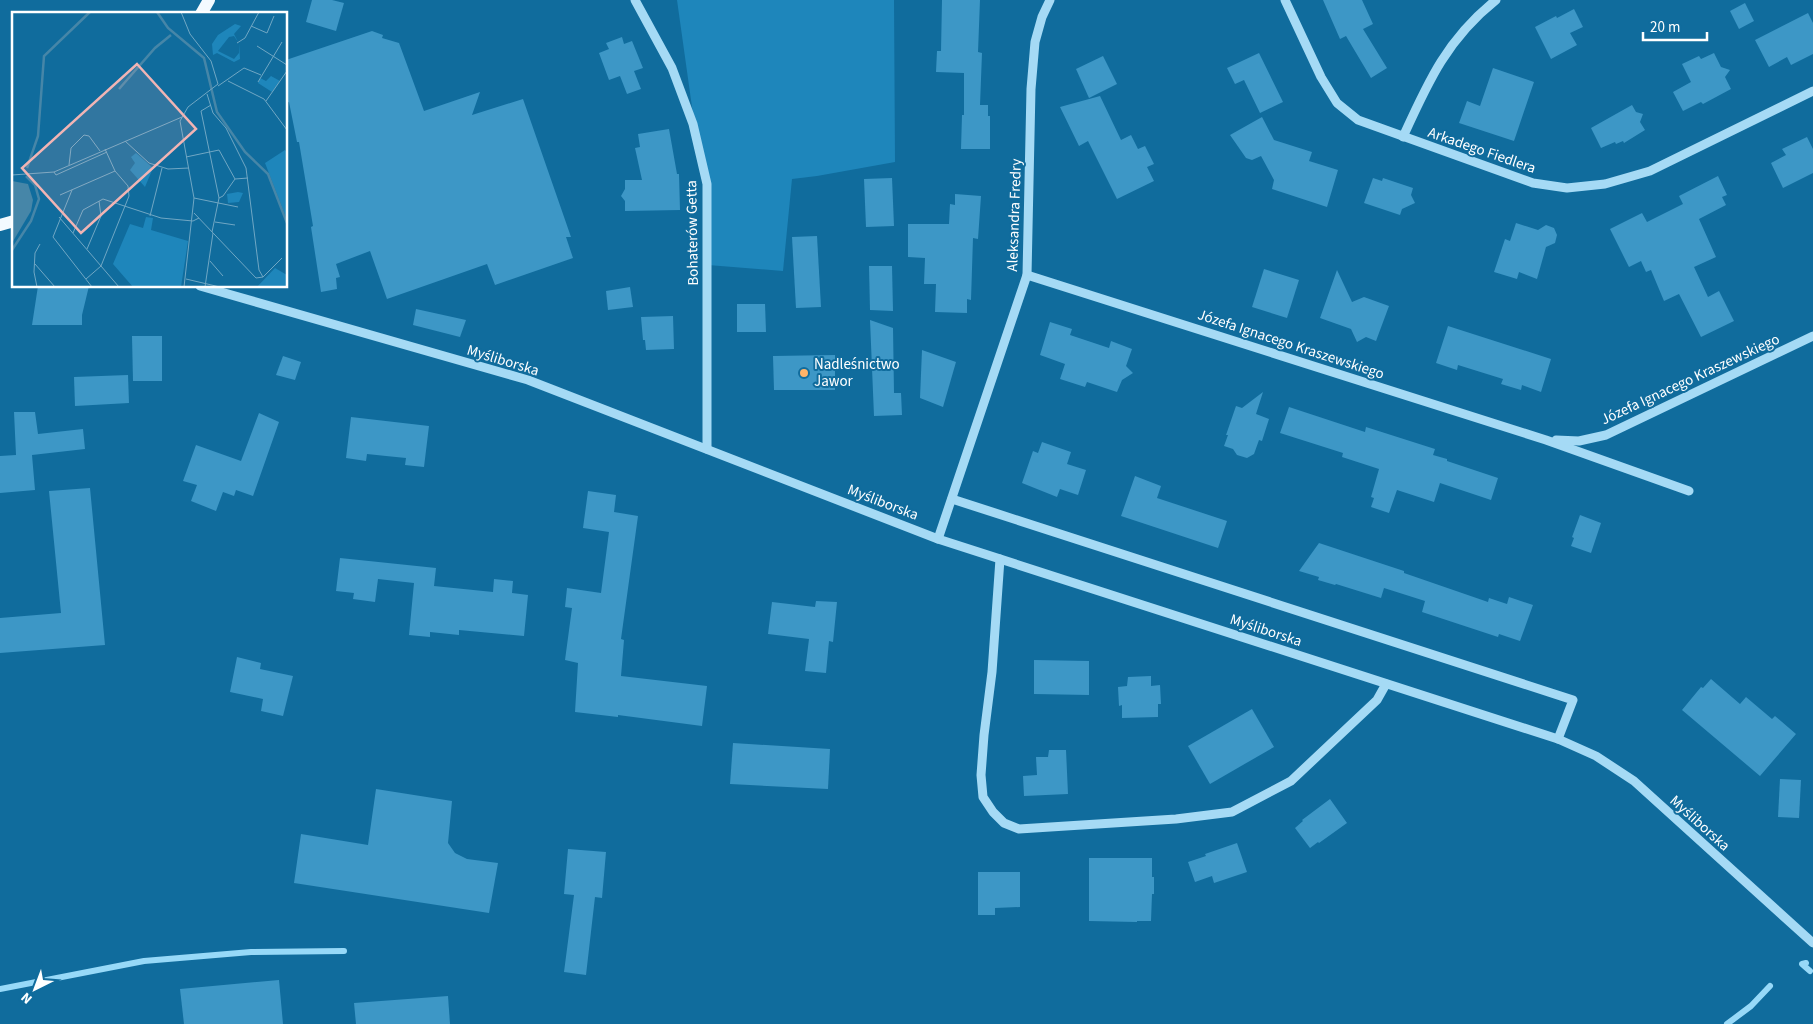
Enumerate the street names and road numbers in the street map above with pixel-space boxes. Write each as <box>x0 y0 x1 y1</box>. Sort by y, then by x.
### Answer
street label: Arkadego Fiedlera <box>1425 122 1539 179</box>
street label: Aleksandra Fredry <box>1002 158 1027 272</box>
street label: Bohaterów Getta <box>681 180 704 286</box>
street label: Józefa Ignacego Kraszewskiego <box>1195 304 1387 385</box>
street label: Józefa Ignacego Kraszewskiego <box>1597 329 1783 430</box>
street label: Myśliborska <box>464 340 542 381</box>
street label: Myśliborska <box>844 479 921 526</box>
street label: Myśliborska <box>1227 609 1304 652</box>
street label: Myśliborska <box>1665 791 1734 856</box>

